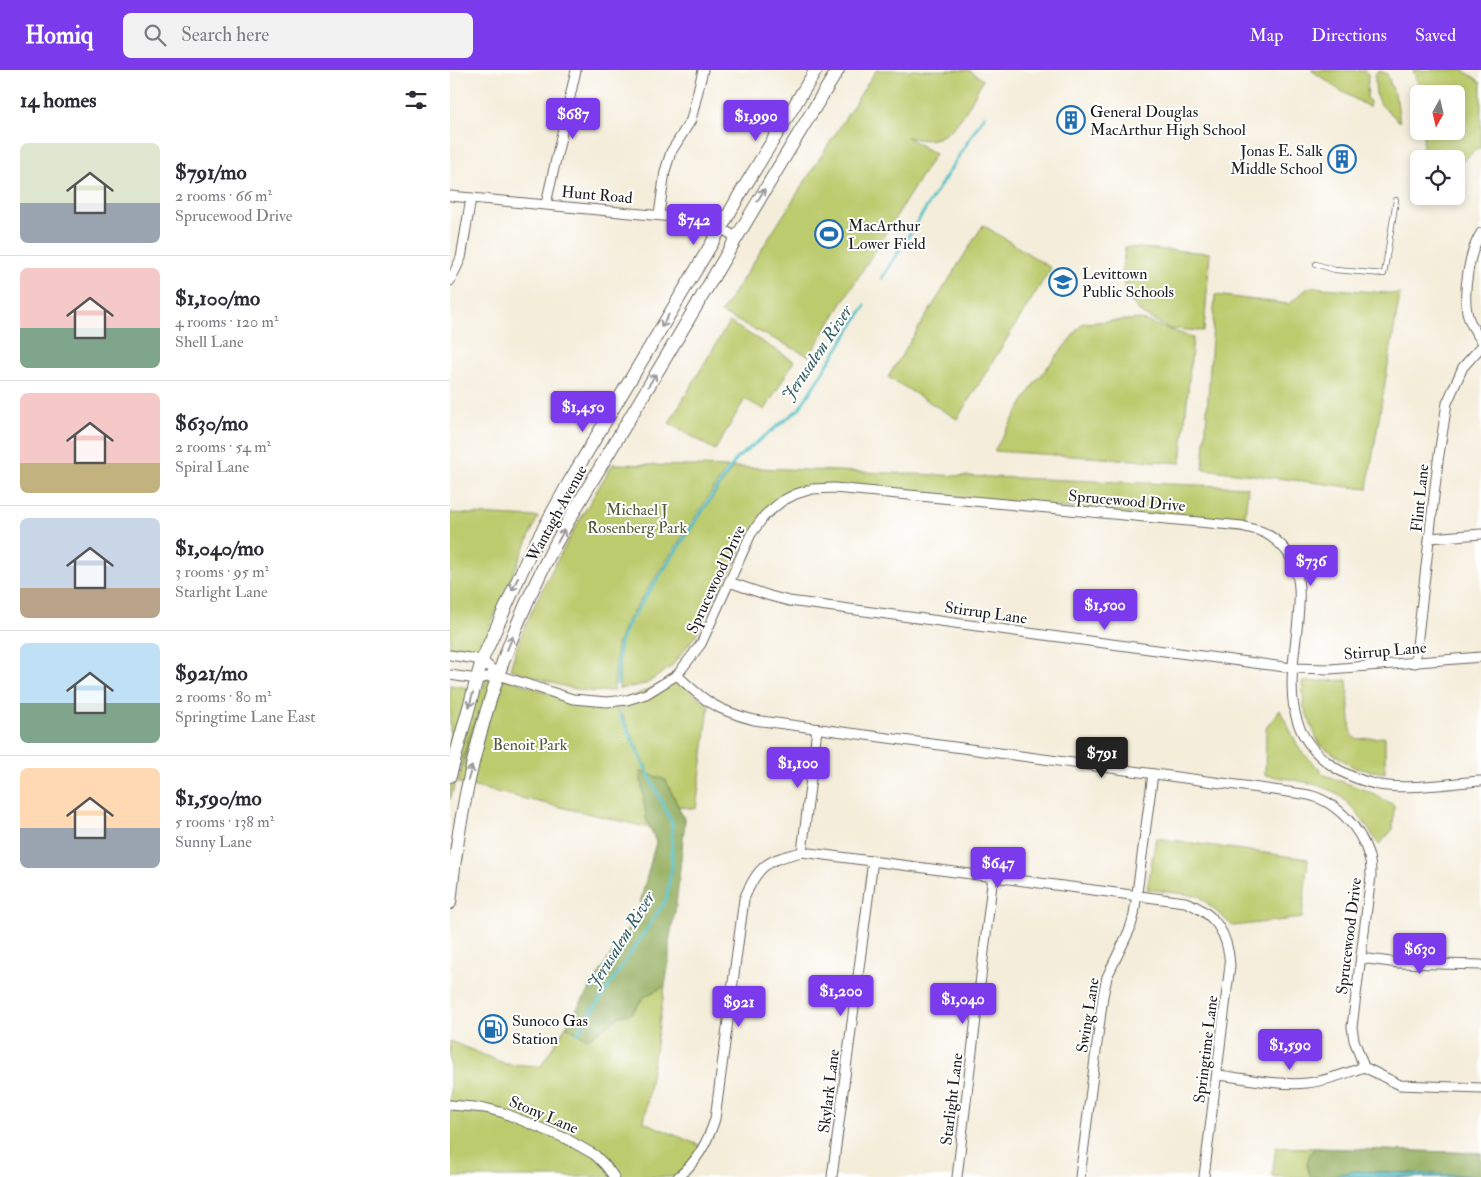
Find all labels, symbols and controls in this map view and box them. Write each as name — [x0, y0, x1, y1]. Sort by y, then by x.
search box — [123, 13, 473, 58]
text: Homiq — [25, 20, 93, 51]
icon: search — [141, 21, 169, 49]
text: Search here — [181, 23, 269, 47]
text: Map — [1250, 24, 1283, 47]
text: Directions — [1311, 24, 1387, 47]
text: Saved — [1415, 24, 1456, 47]
north arrow — [1410, 85, 1465, 140]
map controls — [1410, 85, 1465, 205]
icon: filters — [402, 86, 430, 114]
text: 14 homes — [20, 87, 97, 114]
pin: $687 — [543, 98, 603, 140]
pin: $1,990 — [715, 100, 797, 142]
place label: General Douglas MacArthur High School — [1090, 102, 1246, 140]
text: $687 — [557, 104, 589, 124]
building icon: General Douglas MacArthur High School — [1056, 105, 1086, 135]
text: $1,990 — [734, 106, 778, 126]
place label: Jonas E. Salk Middle School — [1230, 141, 1323, 179]
building icon: Jonas E. Salk Middle School — [1327, 144, 1357, 174]
button: locate — [1410, 150, 1465, 205]
text: $791/mo — [175, 159, 247, 186]
icon: home — [60, 163, 120, 223]
street label: Hunt Road — [560, 182, 633, 208]
text: 2 rooms · 66 m² — [175, 186, 272, 206]
one-way arrow — [757, 189, 767, 203]
pin: $742 — [664, 204, 724, 246]
text: Sprucewood Drive — [175, 206, 292, 226]
text: $742 — [678, 210, 710, 230]
place label: MacArthur Lower Field — [848, 216, 926, 254]
sports icon: MacArthur Lower Field — [814, 219, 844, 249]
place label: Levittown Public Schools — [1082, 264, 1174, 302]
school or university icon: Levittown Public Schools — [1048, 267, 1078, 297]
text: $1,100/mo — [175, 285, 260, 312]
icon: home — [60, 288, 120, 348]
water label: Jerusalem River — [777, 300, 859, 406]
text: 4 rooms · 120 m² — [175, 312, 278, 332]
one-way arrow — [660, 313, 670, 328]
text: Shell Lane — [175, 332, 244, 352]
one-way arrow — [647, 374, 657, 388]
pin: $1,450 — [542, 390, 624, 433]
text: $1,450 — [562, 397, 604, 417]
text: $630/mo — [175, 410, 248, 437]
icon: home — [60, 413, 120, 473]
text: 2 rooms · 54 m² — [175, 437, 271, 457]
text: Spiral Lane — [175, 457, 249, 477]
street label: Wantagh Avenue — [522, 461, 592, 566]
street label: Flint Lane — [1406, 463, 1434, 533]
street label: Sprucewood Drive — [1067, 486, 1187, 517]
park label: Michael J Rosenberg Park — [587, 500, 687, 538]
street label: Sprucewood Drive — [682, 522, 751, 637]
one-way arrow — [556, 528, 566, 543]
text: $1,040/mo — [175, 535, 264, 562]
icon: home — [60, 538, 120, 598]
pin: $736 — [1281, 544, 1341, 587]
text: $736 — [1296, 551, 1326, 571]
text: 3 rooms · 95 m² — [175, 562, 269, 582]
one-way arrow — [510, 576, 520, 591]
text: Starlight Lane — [175, 582, 268, 602]
pin: $1,500 — [1064, 588, 1146, 631]
text: $1,500 — [1084, 595, 1126, 615]
street label: Stirrup Lane — [943, 597, 1029, 630]
one-way arrow — [507, 635, 516, 650]
street label: Stirrup Lane — [1343, 637, 1428, 666]
text: $921/mo — [175, 660, 248, 687]
icon: home — [60, 663, 120, 723]
text: 2 rooms · 80 m² — [175, 687, 272, 707]
one-way arrow — [466, 692, 475, 708]
text: Springtime Lane East — [175, 707, 315, 727]
park label: Benoit Park — [493, 735, 568, 755]
pin: $791 — [1072, 736, 1132, 779]
text: $791 — [1087, 743, 1117, 763]
pin: $1,100 — [757, 746, 839, 789]
text: $1,100 — [778, 753, 818, 773]
one-way arrow — [466, 765, 476, 781]
text: $1,590/mo — [175, 785, 262, 812]
icon: home — [60, 788, 120, 848]
text: 5 rooms · 138 m² — [175, 812, 274, 832]
text: Sunny Lane — [175, 832, 252, 852]
pin: $647 — [968, 846, 1028, 889]
text: $647 — [982, 853, 1014, 873]
street label: Sprucewood Drive — [1332, 876, 1367, 996]
water label: Jerusalem River — [582, 886, 661, 993]
pin: $630 — [1390, 932, 1450, 975]
text: $630 — [1404, 939, 1436, 959]
pin: $1,200 — [800, 974, 882, 1017]
street label: Swing Lane — [1072, 976, 1104, 1054]
text: $1,200 — [819, 981, 863, 1001]
pin: $1,040 — [922, 982, 1004, 1025]
pin: $921 — [709, 986, 769, 1028]
text: $1,040 — [941, 989, 985, 1009]
text: $921 — [723, 992, 755, 1012]
street label: Springtime Lane — [1189, 994, 1224, 1104]
place label: Sunoco Gas Station — [512, 1011, 588, 1049]
fuel station icon: Sunoco Gas Station — [478, 1014, 508, 1044]
pin: $1,590 — [1249, 1028, 1331, 1071]
text: $1,590 — [1269, 1035, 1311, 1055]
street label: Skylark Lane — [814, 1048, 844, 1134]
street label: Starlight Lane — [936, 1052, 968, 1146]
street label: Stony Lane — [506, 1091, 582, 1139]

